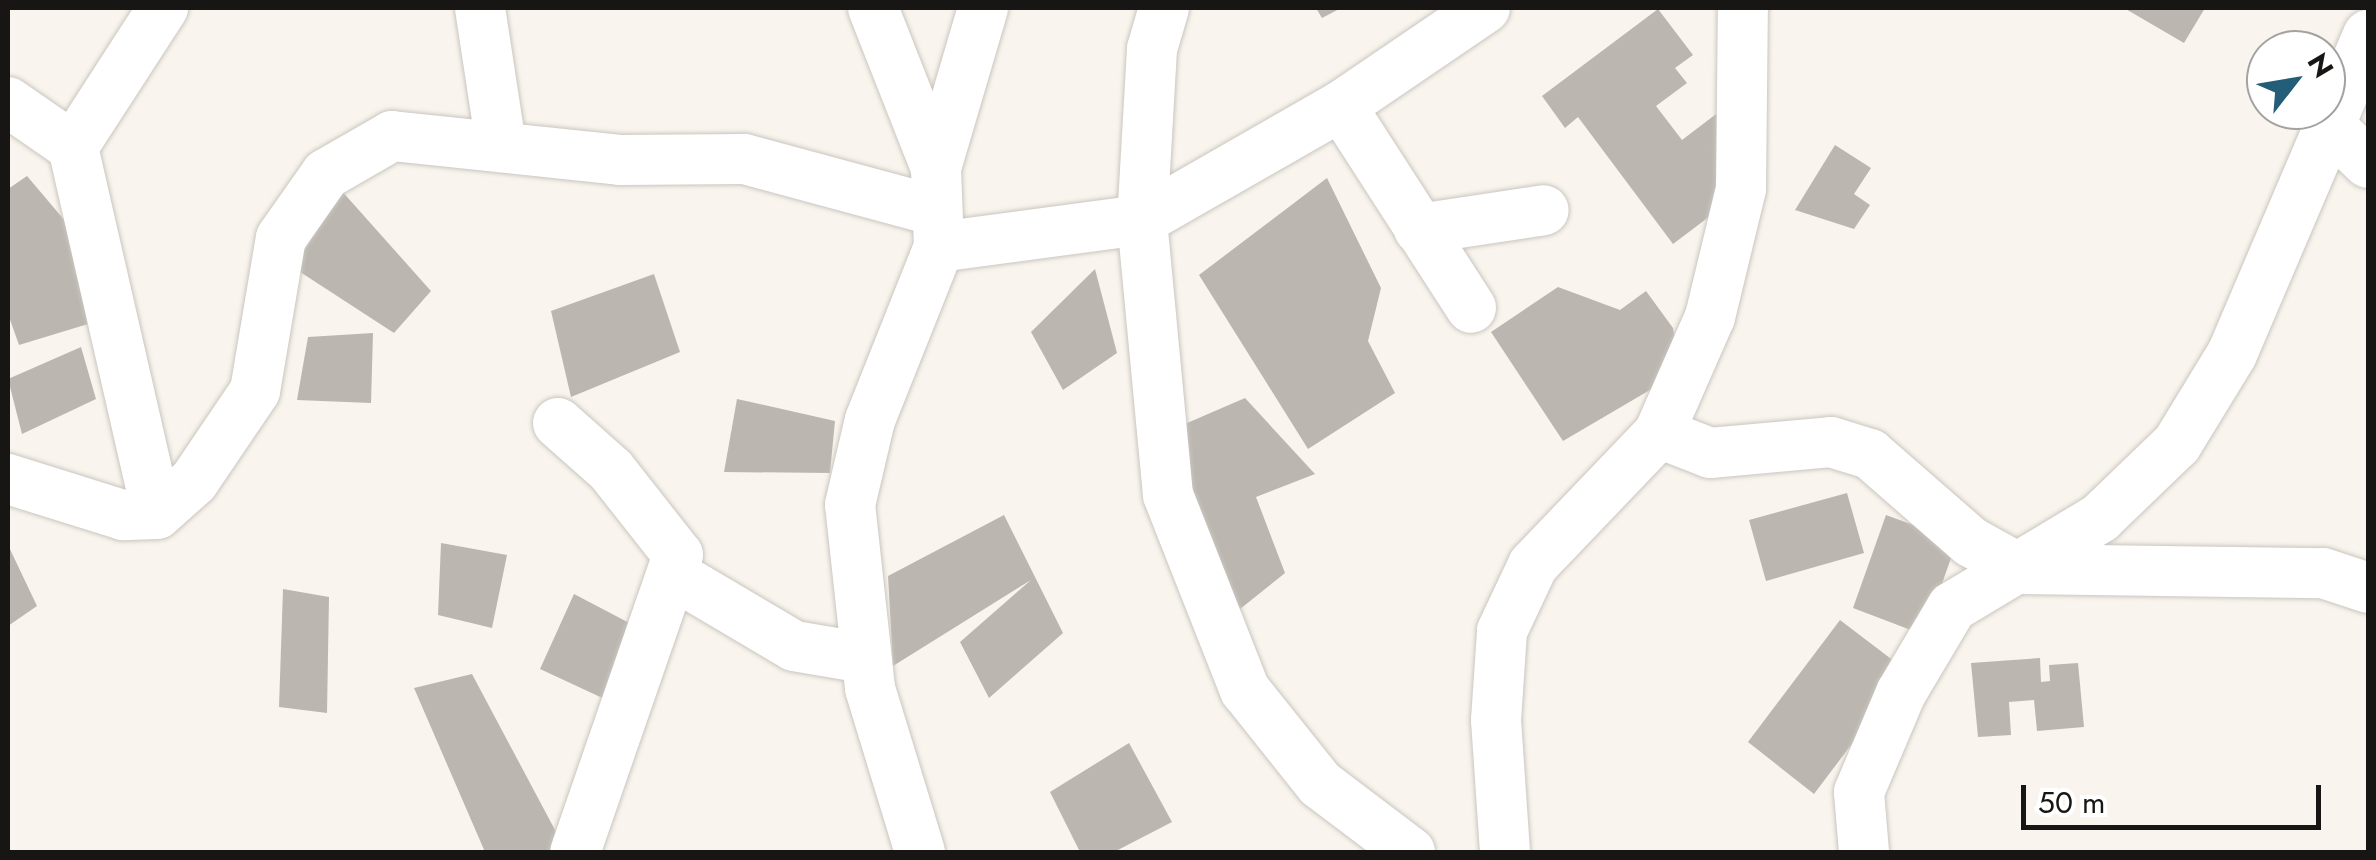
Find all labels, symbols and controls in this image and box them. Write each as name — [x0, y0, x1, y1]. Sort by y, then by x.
north arrow — [2246, 30, 2346, 130]
text: N — [2297, 45, 2344, 85]
scale bar — [2026, 765, 2326, 827]
text: 50 m — [2038, 781, 2105, 824]

